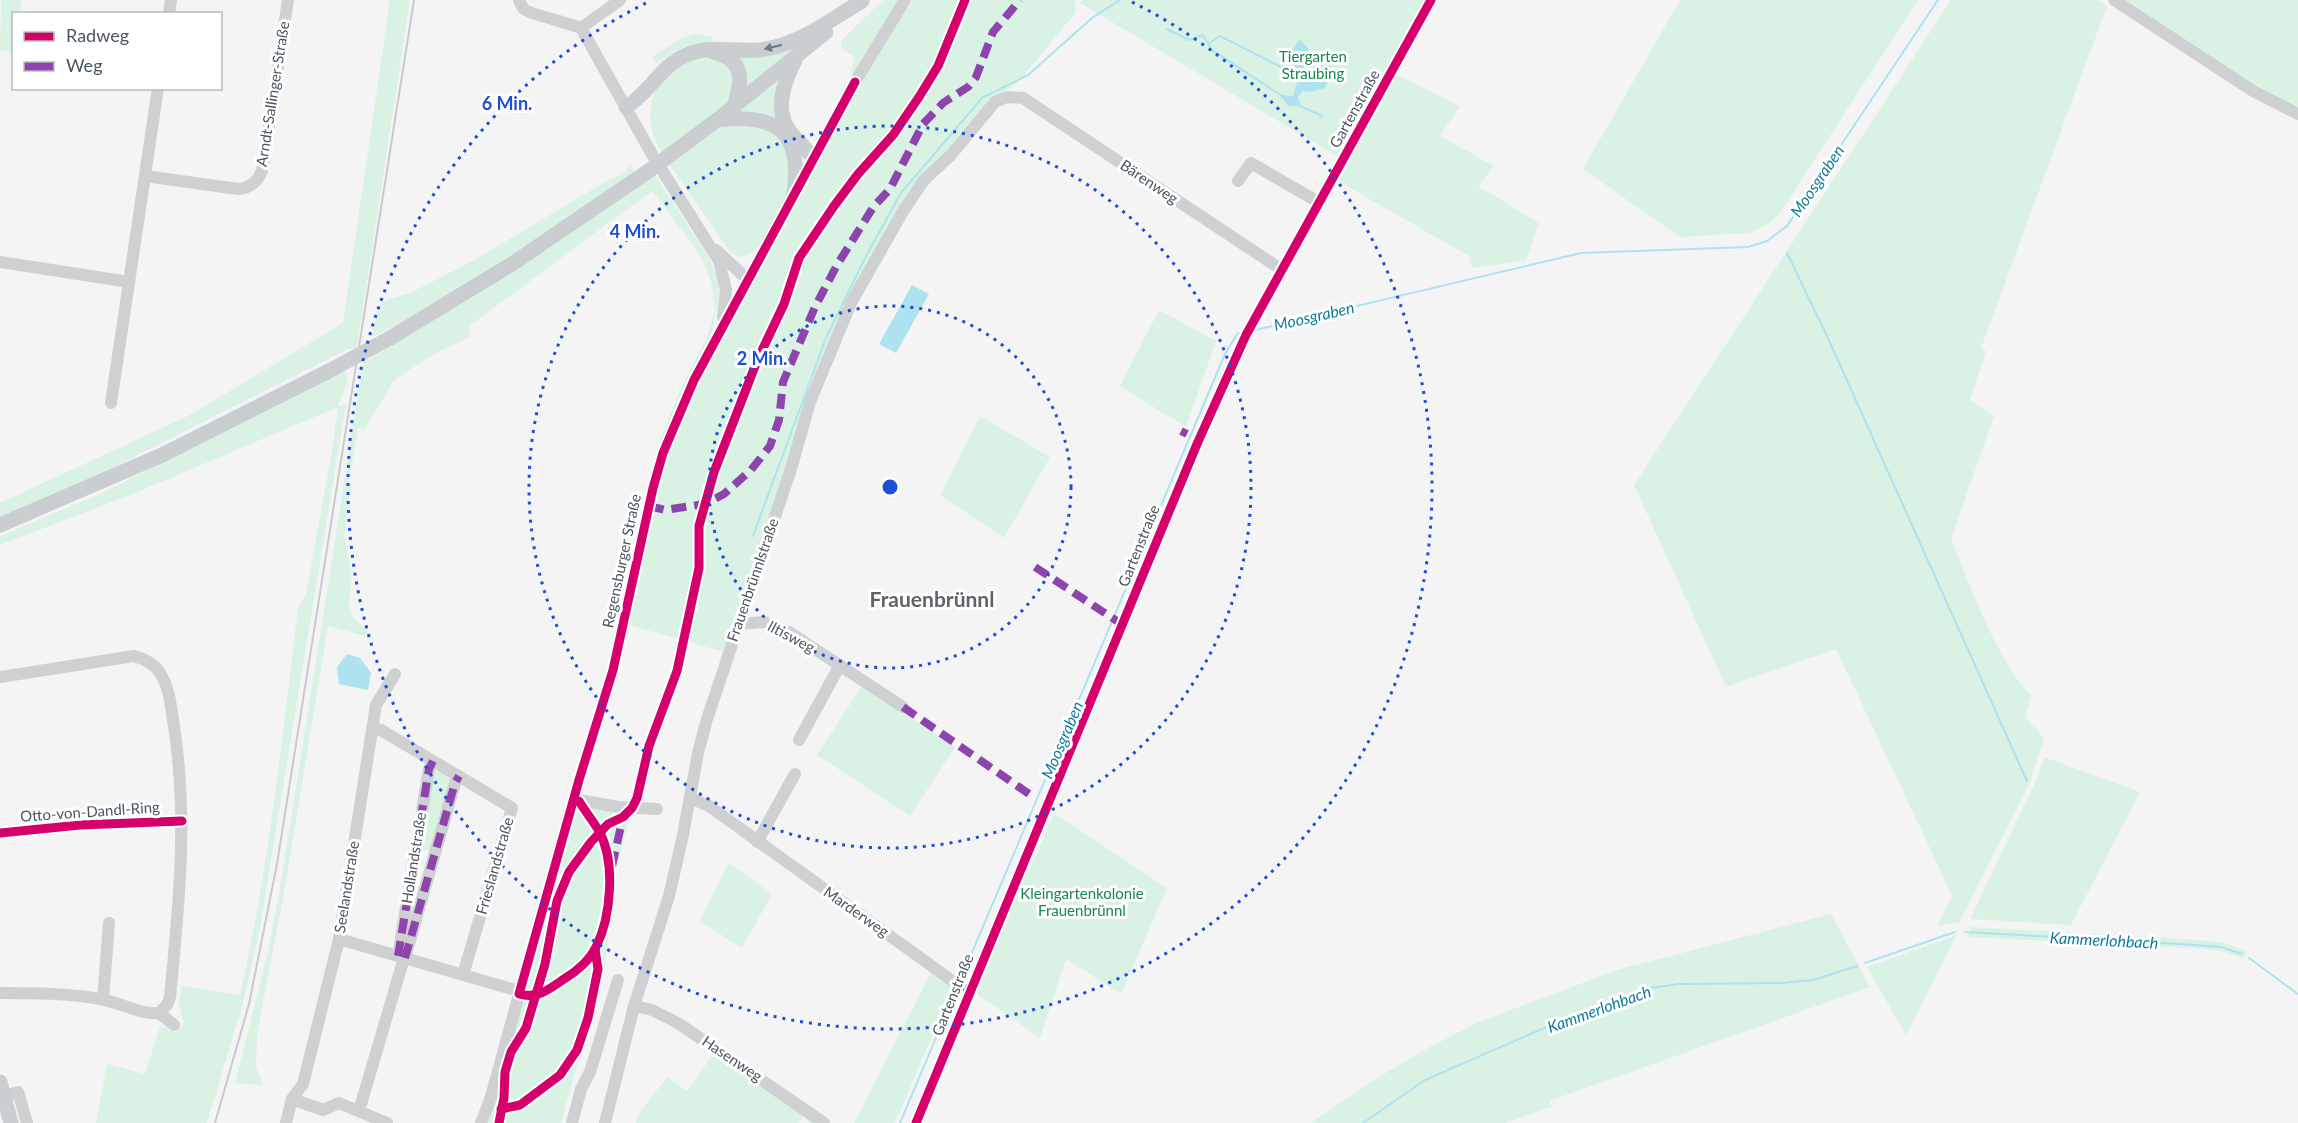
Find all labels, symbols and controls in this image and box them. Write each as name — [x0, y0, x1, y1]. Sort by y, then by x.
legend — [12, 12, 222, 90]
street label: Arndt-Sallinger-Straße — [252, 20, 292, 168]
text: Radweg — [66, 24, 129, 46]
one-way arrow — [764, 43, 782, 52]
park label: Tiergarten Straubing — [1279, 47, 1347, 82]
text: Weg — [66, 54, 103, 76]
street label: Gartenstraße — [1325, 66, 1383, 151]
text: 6 Min. — [482, 92, 532, 114]
water label: Moosgraben — [1786, 141, 1847, 220]
street label: Bärenweg — [1117, 155, 1182, 207]
text: 4 Min. — [610, 220, 660, 242]
water label: Moosgraben — [1272, 297, 1356, 334]
text: 2 Min. — [737, 347, 787, 369]
centre of rings — [880, 477, 900, 497]
street label: Regensburger Straße — [598, 492, 644, 629]
street label: Gartenstraße — [1113, 502, 1163, 589]
street label: Frauenbrünnlstraße — [723, 516, 782, 644]
district label: Frauenbrünnl — [870, 586, 994, 611]
street label: Iltisweg — [765, 616, 818, 656]
water label: Moosgraben — [1037, 698, 1086, 781]
street label: Otto-von-Dandl-Ring — [20, 797, 161, 825]
street label: Hollandstraße — [397, 811, 429, 905]
street label: Frieslandstraße — [472, 815, 517, 916]
street label: Seelandstraße — [330, 839, 362, 934]
street label: Marderweg — [820, 882, 893, 940]
park label: Kleingartenkolonie Frauenbrünnl — [1020, 884, 1144, 919]
water label: Kammerlohbach — [2049, 927, 2159, 952]
street label: Gartenstraße — [927, 951, 977, 1038]
water label: Kammerlohbach — [1544, 981, 1653, 1036]
street label: Hasenweg — [699, 1031, 766, 1085]

